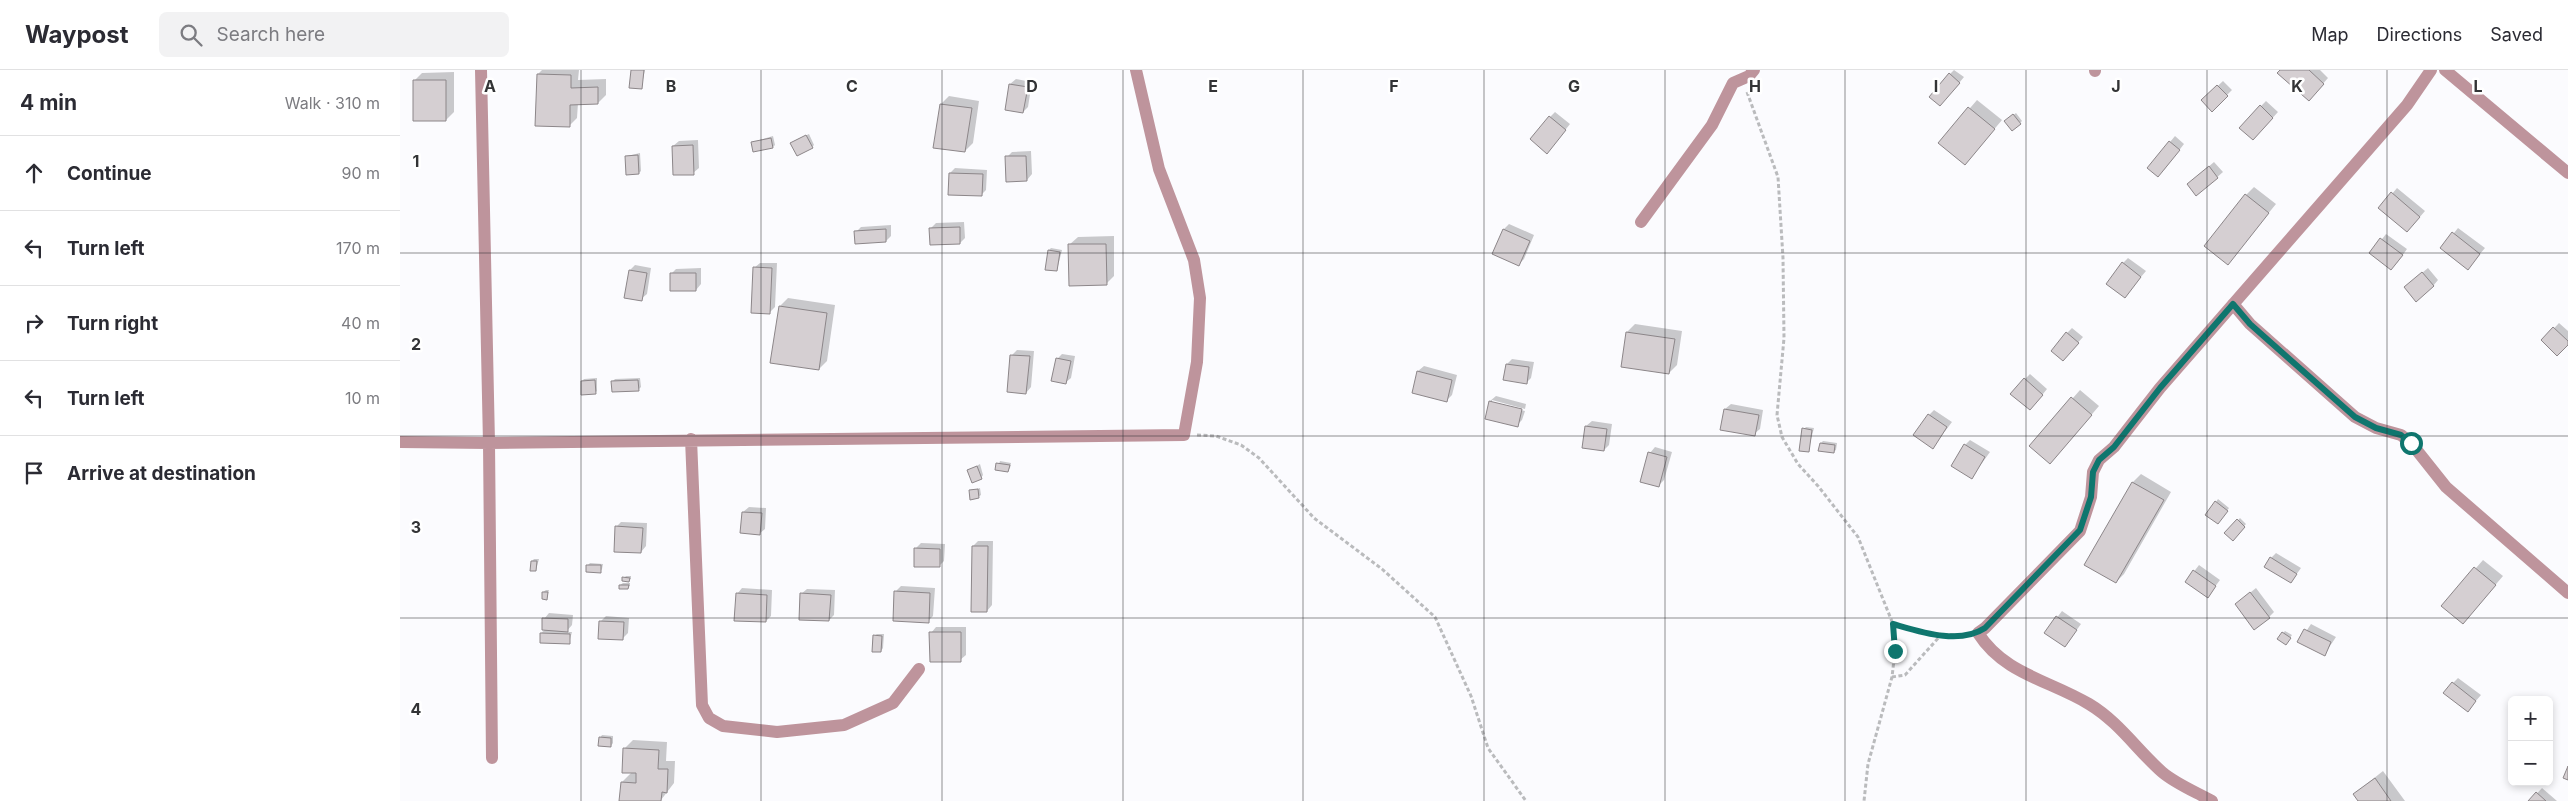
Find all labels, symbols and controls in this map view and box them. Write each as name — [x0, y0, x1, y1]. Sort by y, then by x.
search box — [159, 12, 509, 57]
text: Waypost — [25, 20, 129, 49]
icon: search — [177, 21, 205, 49]
text: Search here — [217, 23, 325, 46]
text: Map — [2311, 24, 2349, 45]
text: Directions — [2377, 24, 2462, 45]
text: Saved — [2490, 24, 2543, 45]
text: A — [484, 76, 496, 96]
text: B — [666, 76, 676, 96]
text: C — [846, 76, 858, 96]
text: D — [1026, 76, 1038, 96]
text: E — [1208, 76, 1218, 96]
text: F — [1389, 76, 1399, 96]
text: G — [1568, 76, 1580, 96]
text: H — [1749, 76, 1761, 96]
text: I — [1934, 76, 1938, 96]
text: J — [2111, 76, 2121, 96]
text: K — [2291, 76, 2303, 96]
text: L — [2473, 76, 2483, 96]
text: 4 min — [20, 90, 77, 115]
text: Walk · 310 m — [285, 93, 380, 113]
text: 1 — [413, 151, 419, 171]
icon: ahead — [20, 159, 48, 187]
text: Continue — [67, 162, 152, 185]
text: 90 m — [341, 163, 380, 183]
icon: left — [20, 234, 48, 262]
text: Turn left — [67, 237, 145, 260]
text: 170 m — [336, 238, 380, 258]
icon: right — [20, 309, 48, 337]
text: Turn right — [67, 312, 158, 335]
text: 40 m — [341, 313, 380, 333]
text: 2 — [411, 334, 421, 354]
icon: left — [20, 384, 48, 412]
text: Turn left — [67, 387, 145, 410]
text: 10 m — [345, 388, 380, 408]
route start — [2400, 432, 2423, 455]
icon: arrive — [20, 459, 48, 487]
text: Arrive at destination — [67, 462, 256, 485]
text: 3 — [411, 517, 421, 537]
route end — [1884, 640, 1907, 663]
map controls — [2508, 696, 2553, 786]
button: + — [2508, 696, 2553, 741]
text: 4 — [411, 699, 422, 719]
button: − — [2508, 741, 2553, 786]

